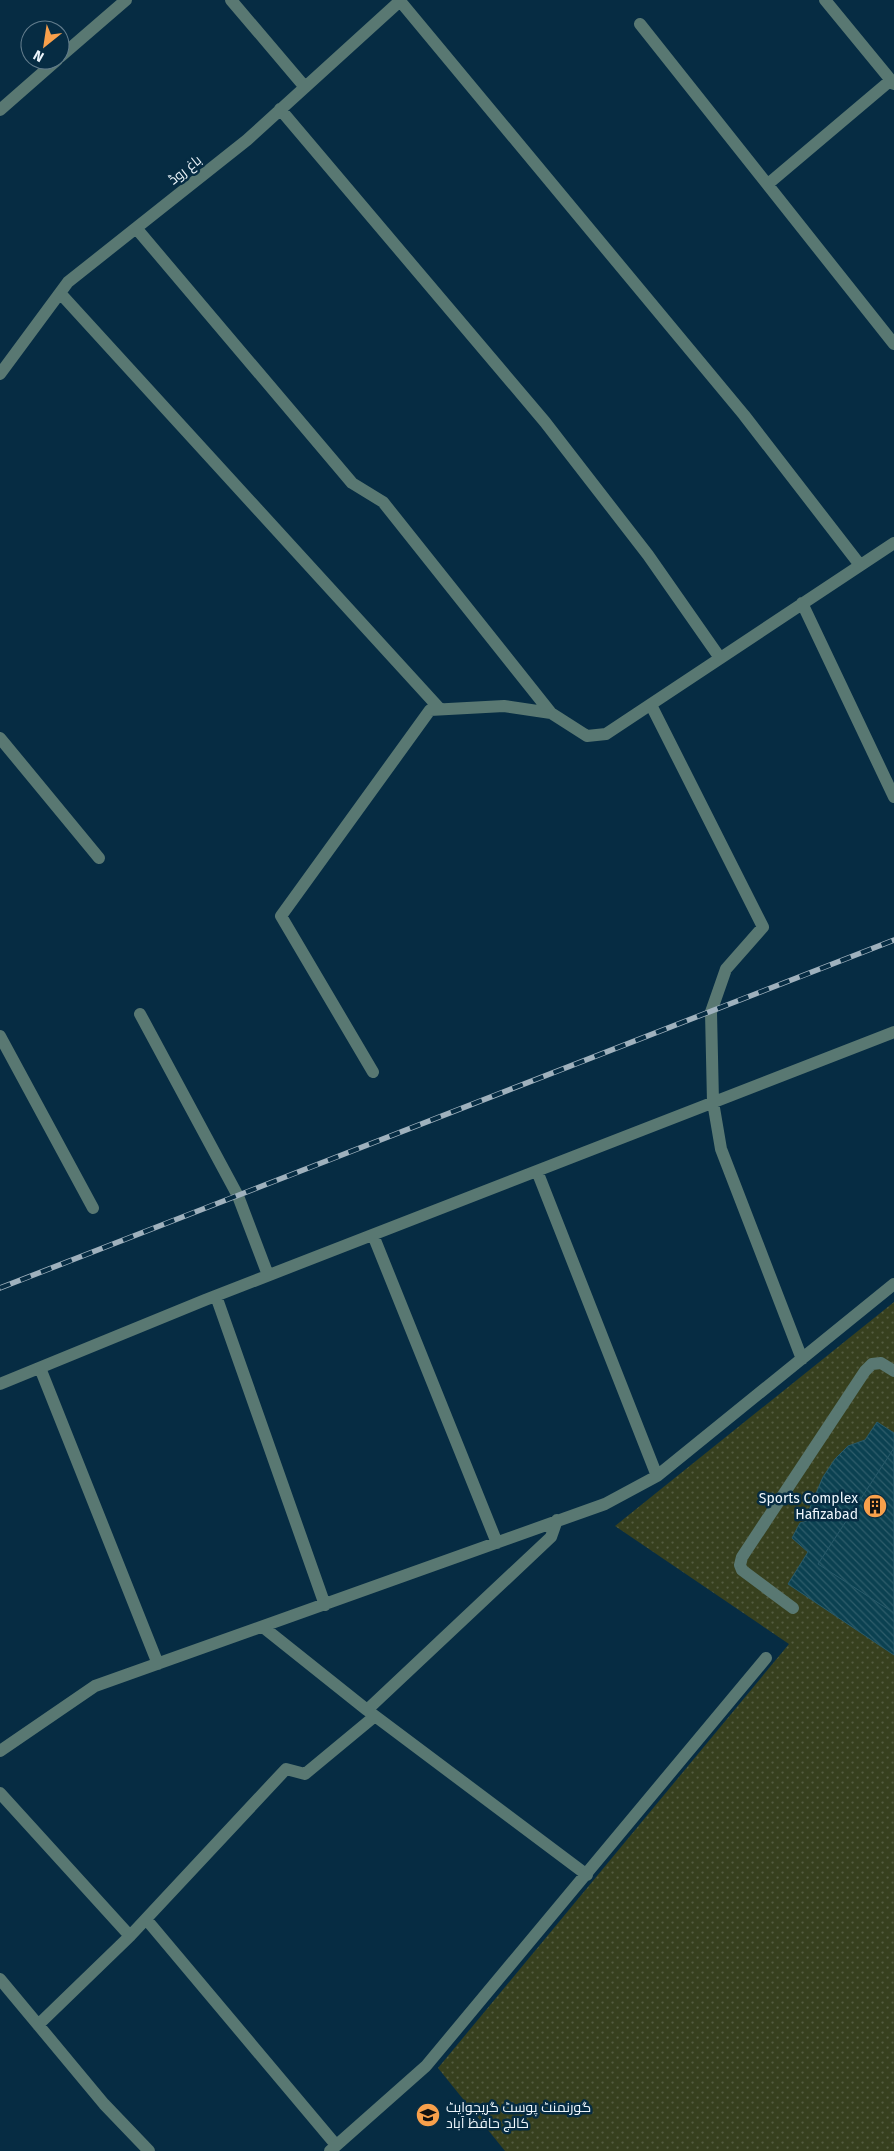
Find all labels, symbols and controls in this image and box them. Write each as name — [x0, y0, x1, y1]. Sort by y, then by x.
north arrow — [20, 20, 70, 70]
text: N — [30, 46, 47, 66]
street label: باغ روڈ — [165, 152, 205, 188]
place label: Sports Complex Hafizabad — [759, 1490, 858, 1523]
building icon: Sports Complex Hafizabad — [862, 1493, 888, 1519]
place label: گورنمنٹ پوسٹ گریجوایٹ کالج حافظ آباد — [446, 2099, 591, 2132]
school or university icon: گورنمنٹ پوسٹ گریجوایٹ کالج حافظ آباد — [415, 2102, 441, 2128]

